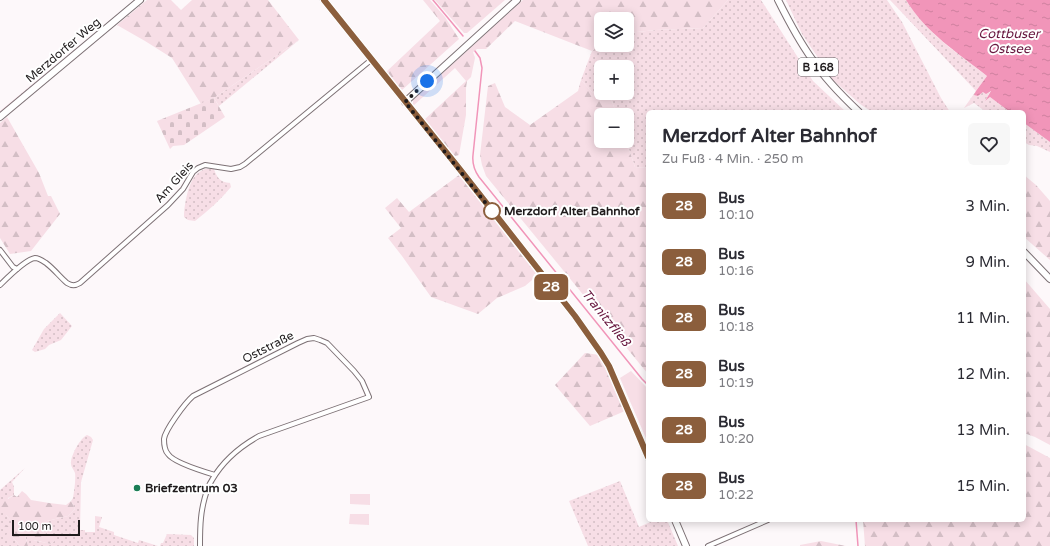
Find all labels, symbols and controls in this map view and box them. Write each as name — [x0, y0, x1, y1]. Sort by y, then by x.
map controls — [594, 12, 634, 148]
button: layers — [594, 12, 634, 52]
street label: Merzdorfer Weg — [23, 15, 103, 85]
water label: Cottbuser Ostsee — [978, 26, 1042, 57]
road number: B 168 — [798, 58, 838, 76]
button: + — [594, 60, 634, 100]
your location — [417, 71, 437, 91]
button: − — [594, 108, 634, 148]
button: heart — [968, 123, 1010, 165]
text: Merzdorf Alter Bahnhof — [662, 125, 877, 147]
text: Zu Fuß · 4 Min. · 250 m — [662, 151, 803, 167]
street label: Am Gleis — [152, 158, 196, 206]
text: Bus — [718, 189, 745, 207]
text: 28 — [675, 197, 693, 214]
text: 3 Min. — [966, 197, 1010, 215]
marker: Merzdorf Alter Bahnhof — [483, 202, 501, 220]
place label: Merzdorf Alter Bahnhof — [504, 204, 640, 218]
text: 10:10 — [718, 207, 754, 223]
text: Bus — [718, 245, 745, 263]
text: 28 — [675, 253, 693, 270]
text: 9 Min. — [966, 253, 1010, 271]
text: 10:16 — [718, 263, 754, 279]
line badge: 28 — [533, 274, 569, 300]
text: 28 — [542, 278, 560, 295]
water label: Tranitzfließ — [578, 286, 635, 351]
text: Bus — [718, 301, 745, 319]
text: 28 — [675, 309, 693, 326]
text: 11 Min. — [956, 309, 1010, 327]
text: 10:18 — [718, 319, 754, 335]
street label: Oststraße — [240, 328, 296, 366]
text: Bus — [718, 357, 745, 375]
text: 28 — [675, 365, 693, 382]
text: 12 Min. — [956, 365, 1010, 383]
text: 10:19 — [718, 375, 754, 391]
text: Bus — [718, 413, 745, 431]
text: 28 — [675, 421, 693, 438]
text: 13 Min. — [956, 421, 1010, 439]
text: 10:20 — [718, 431, 754, 447]
text: Bus — [718, 469, 745, 487]
text: 28 — [675, 477, 693, 494]
text: 15 Min. — [956, 477, 1010, 495]
place label: Briefzentrum 03 — [145, 481, 238, 495]
marker: Briefzentrum 03 — [132, 483, 142, 493]
text: 10:22 — [718, 487, 754, 503]
scale bar — [12, 518, 80, 537]
text: 100 m — [18, 520, 52, 533]

